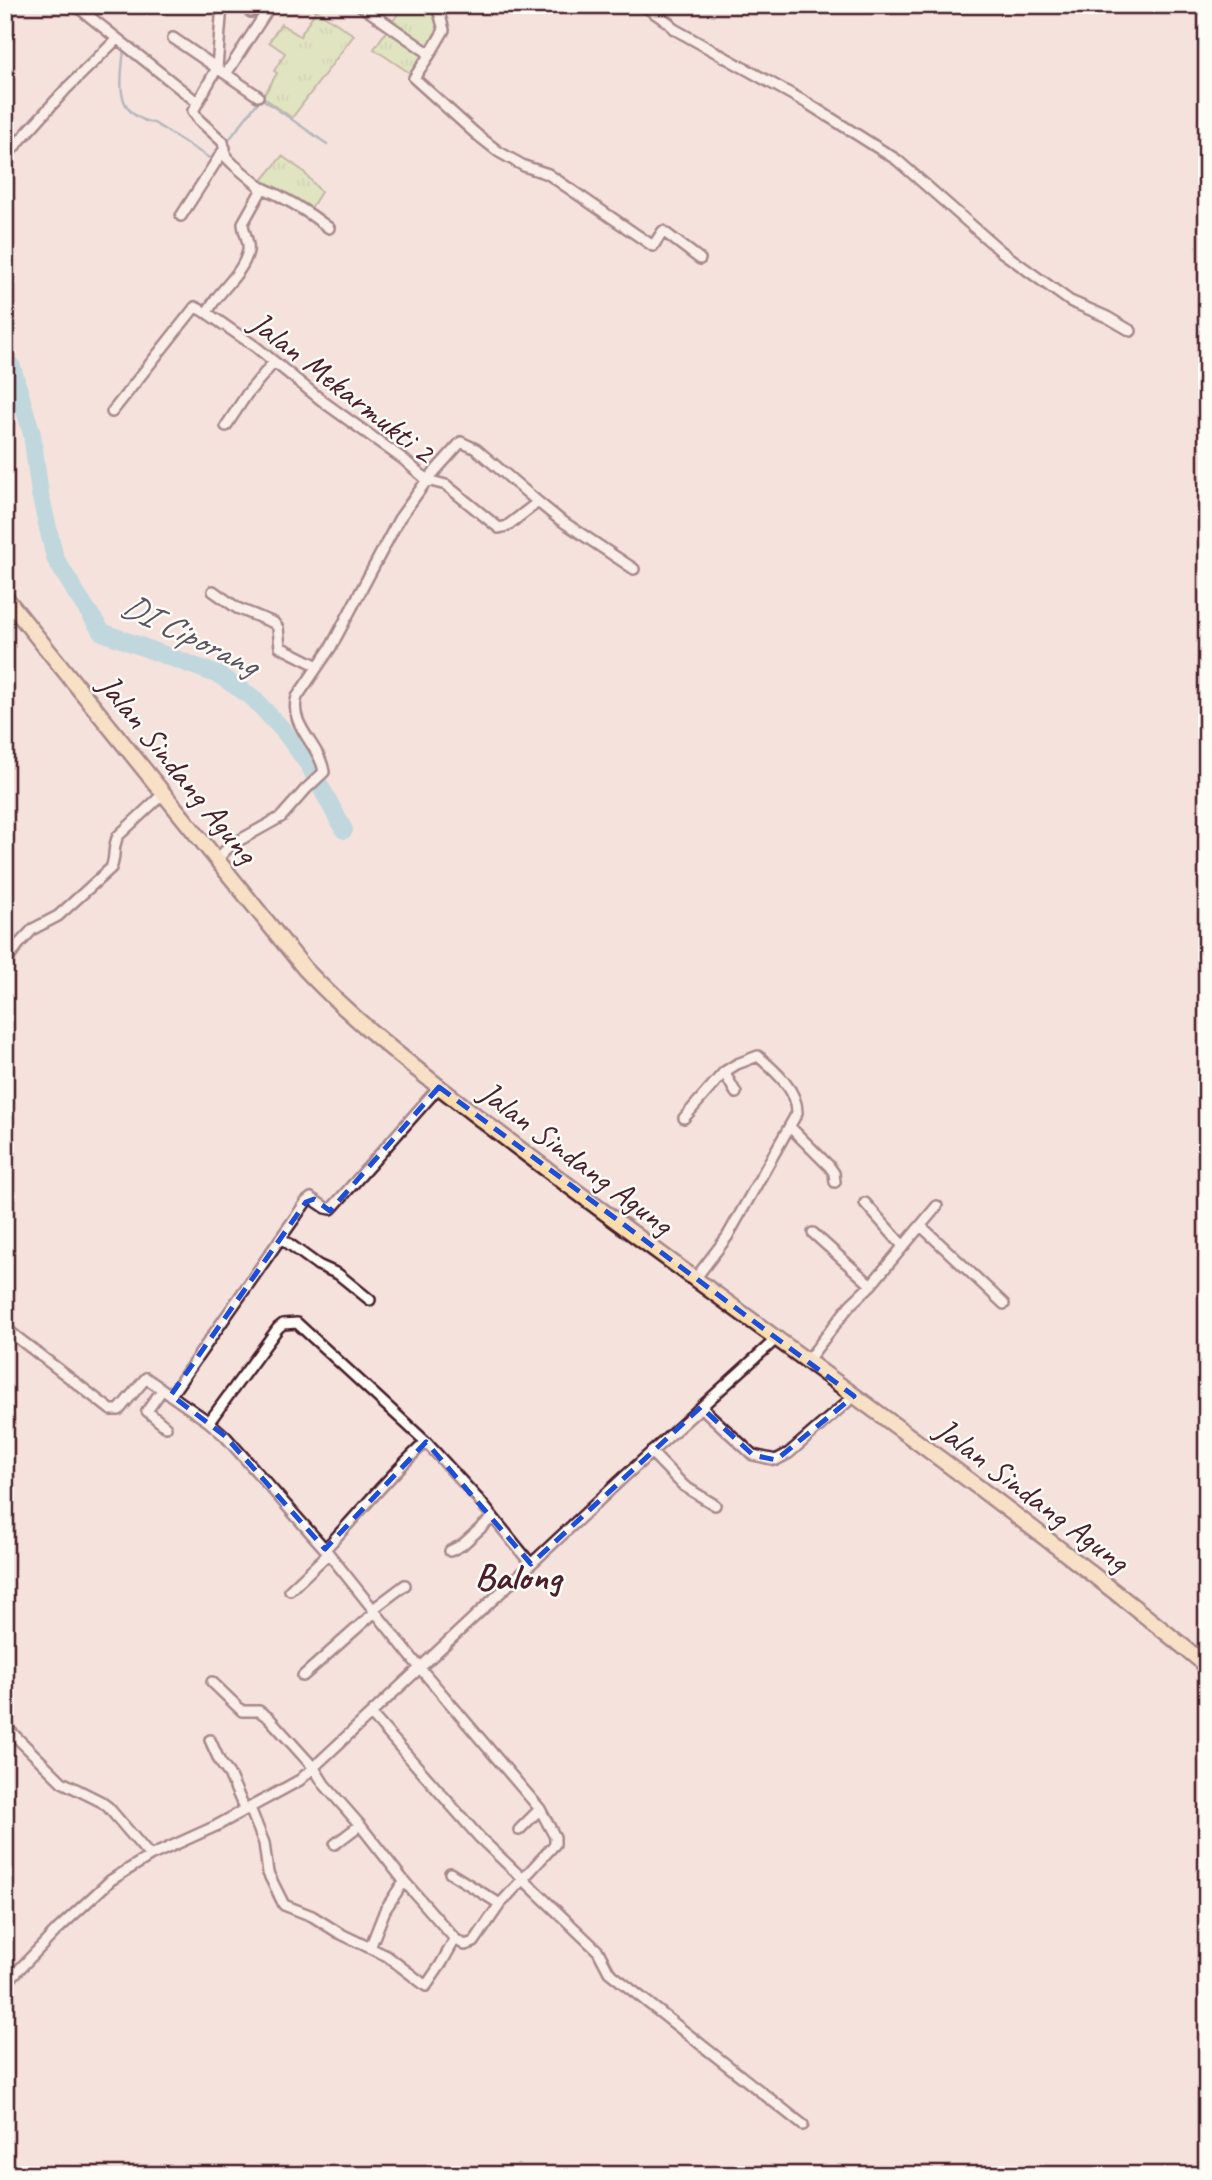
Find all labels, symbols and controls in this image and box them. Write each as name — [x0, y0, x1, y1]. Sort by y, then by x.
street label: Jalan Mekarmukti 2 — [240, 300, 446, 474]
water label: DI Ciporang — [114, 582, 270, 689]
street label: Jalan Sindang Agung — [88, 664, 269, 874]
street label: Jalan Sindang Agung — [470, 1070, 683, 1246]
street label: Jalan Sindang Agung — [926, 1407, 1139, 1583]
district label: Balong — [475, 1553, 564, 1600]

